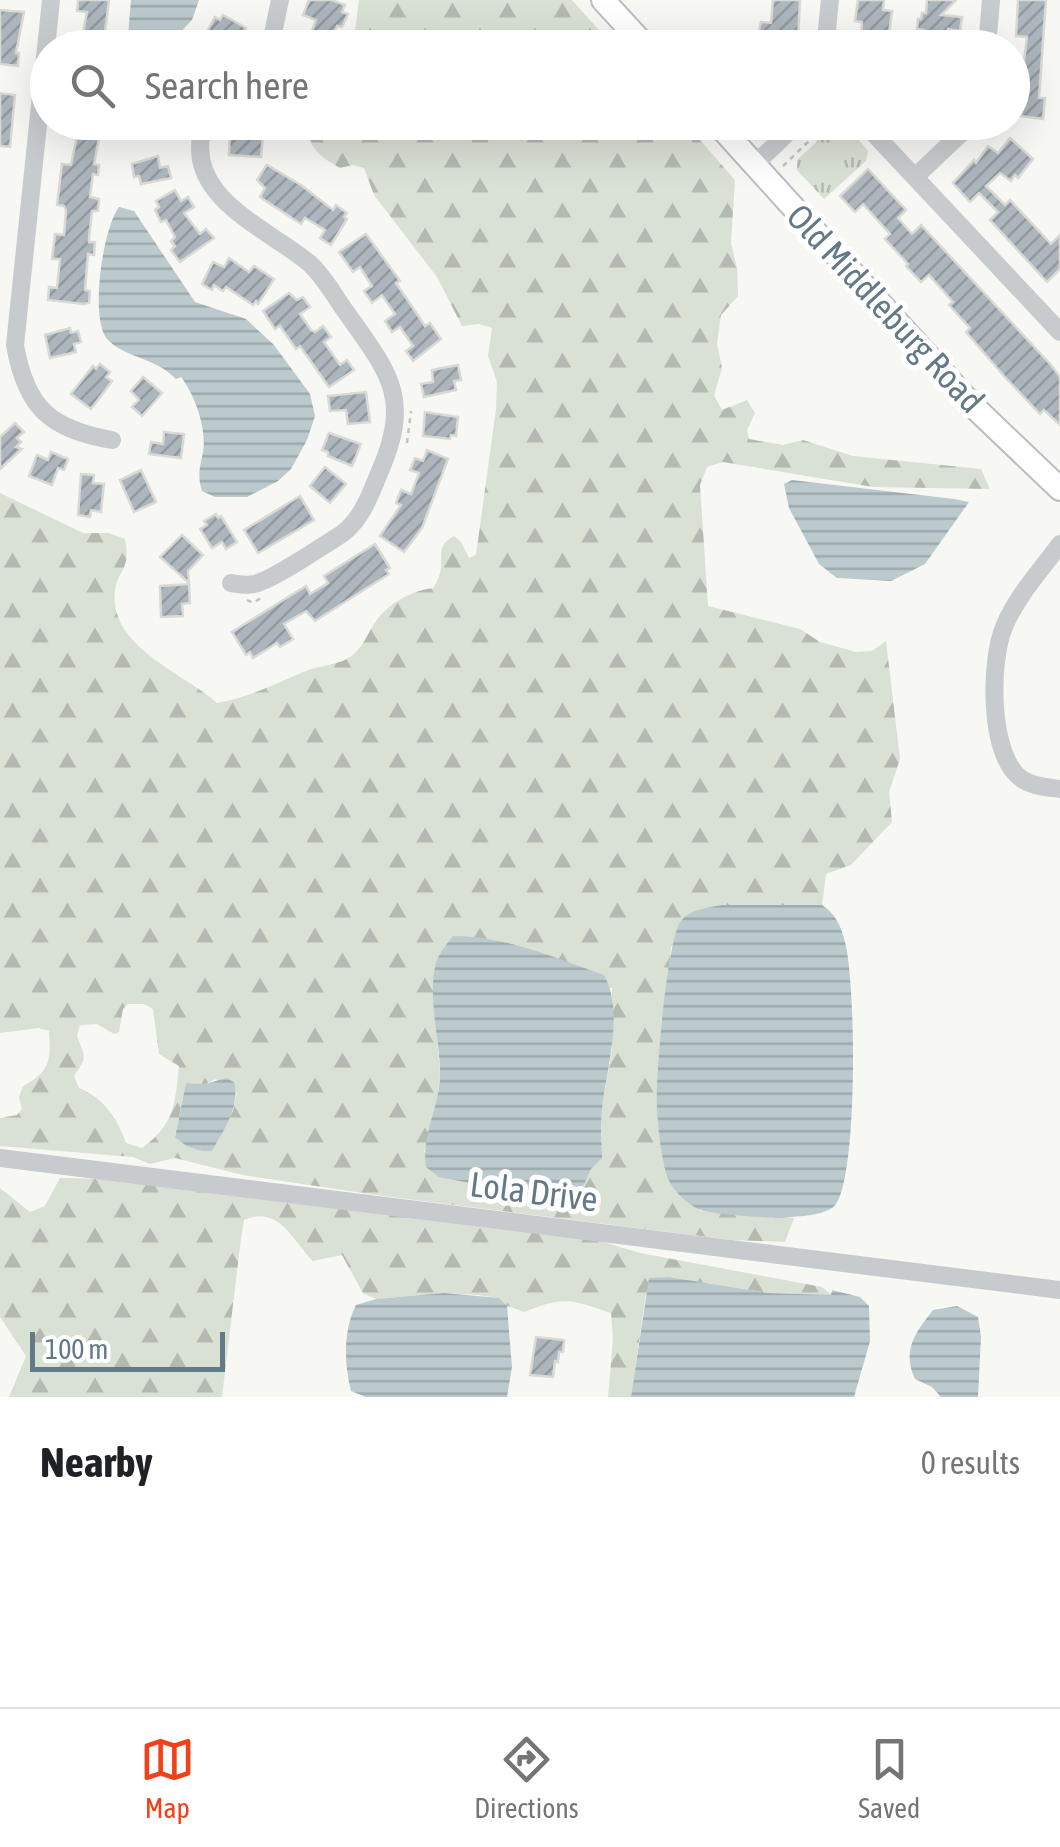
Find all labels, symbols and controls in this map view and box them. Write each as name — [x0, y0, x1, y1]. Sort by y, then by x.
search box — [30, 30, 1030, 140]
icon: search — [65, 58, 120, 113]
text: Search here — [145, 64, 309, 107]
street label: Old Middleburg Road — [779, 196, 993, 420]
street label: Lola Drive — [468, 1163, 600, 1219]
scale bar — [30, 1327, 225, 1372]
text: 100 m — [45, 1333, 108, 1365]
text: Nearby — [40, 1438, 153, 1486]
text: 0 results — [921, 1444, 1020, 1481]
tab: Map — [140, 1732, 195, 1824]
tab: Directions — [474, 1732, 579, 1824]
tab: Saved — [858, 1732, 920, 1824]

